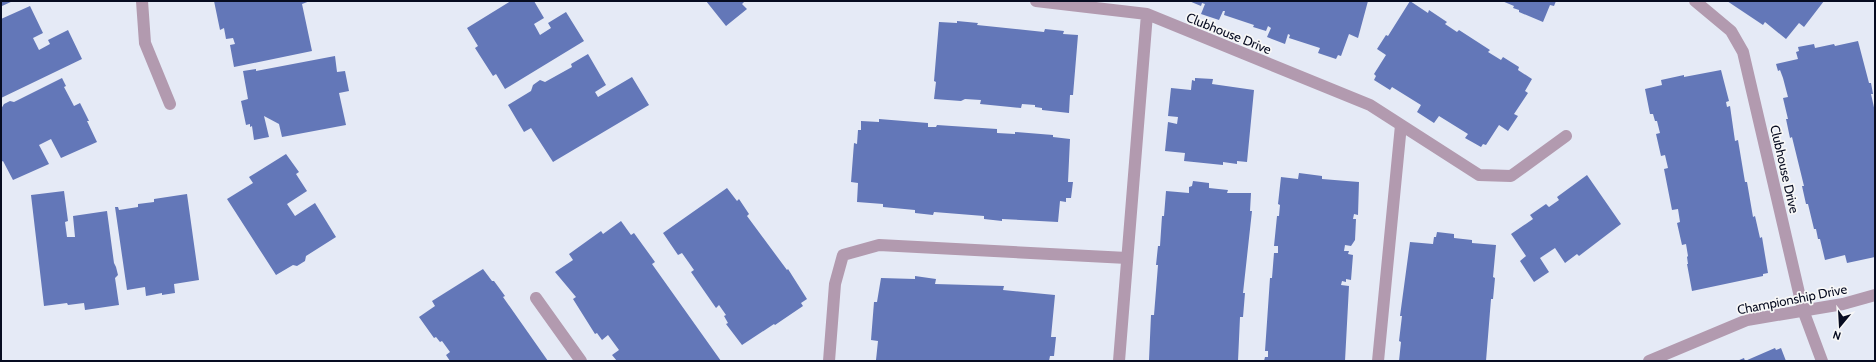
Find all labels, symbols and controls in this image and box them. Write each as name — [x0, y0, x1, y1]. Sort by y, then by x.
street label: Clubhouse Drive — [1184, 9, 1274, 57]
street label: Clubhouse Drive — [1767, 123, 1803, 215]
street label: Championship Drive — [1736, 280, 1849, 318]
north arrow — [1820, 306, 1860, 346]
text: N — [1831, 328, 1843, 343]

